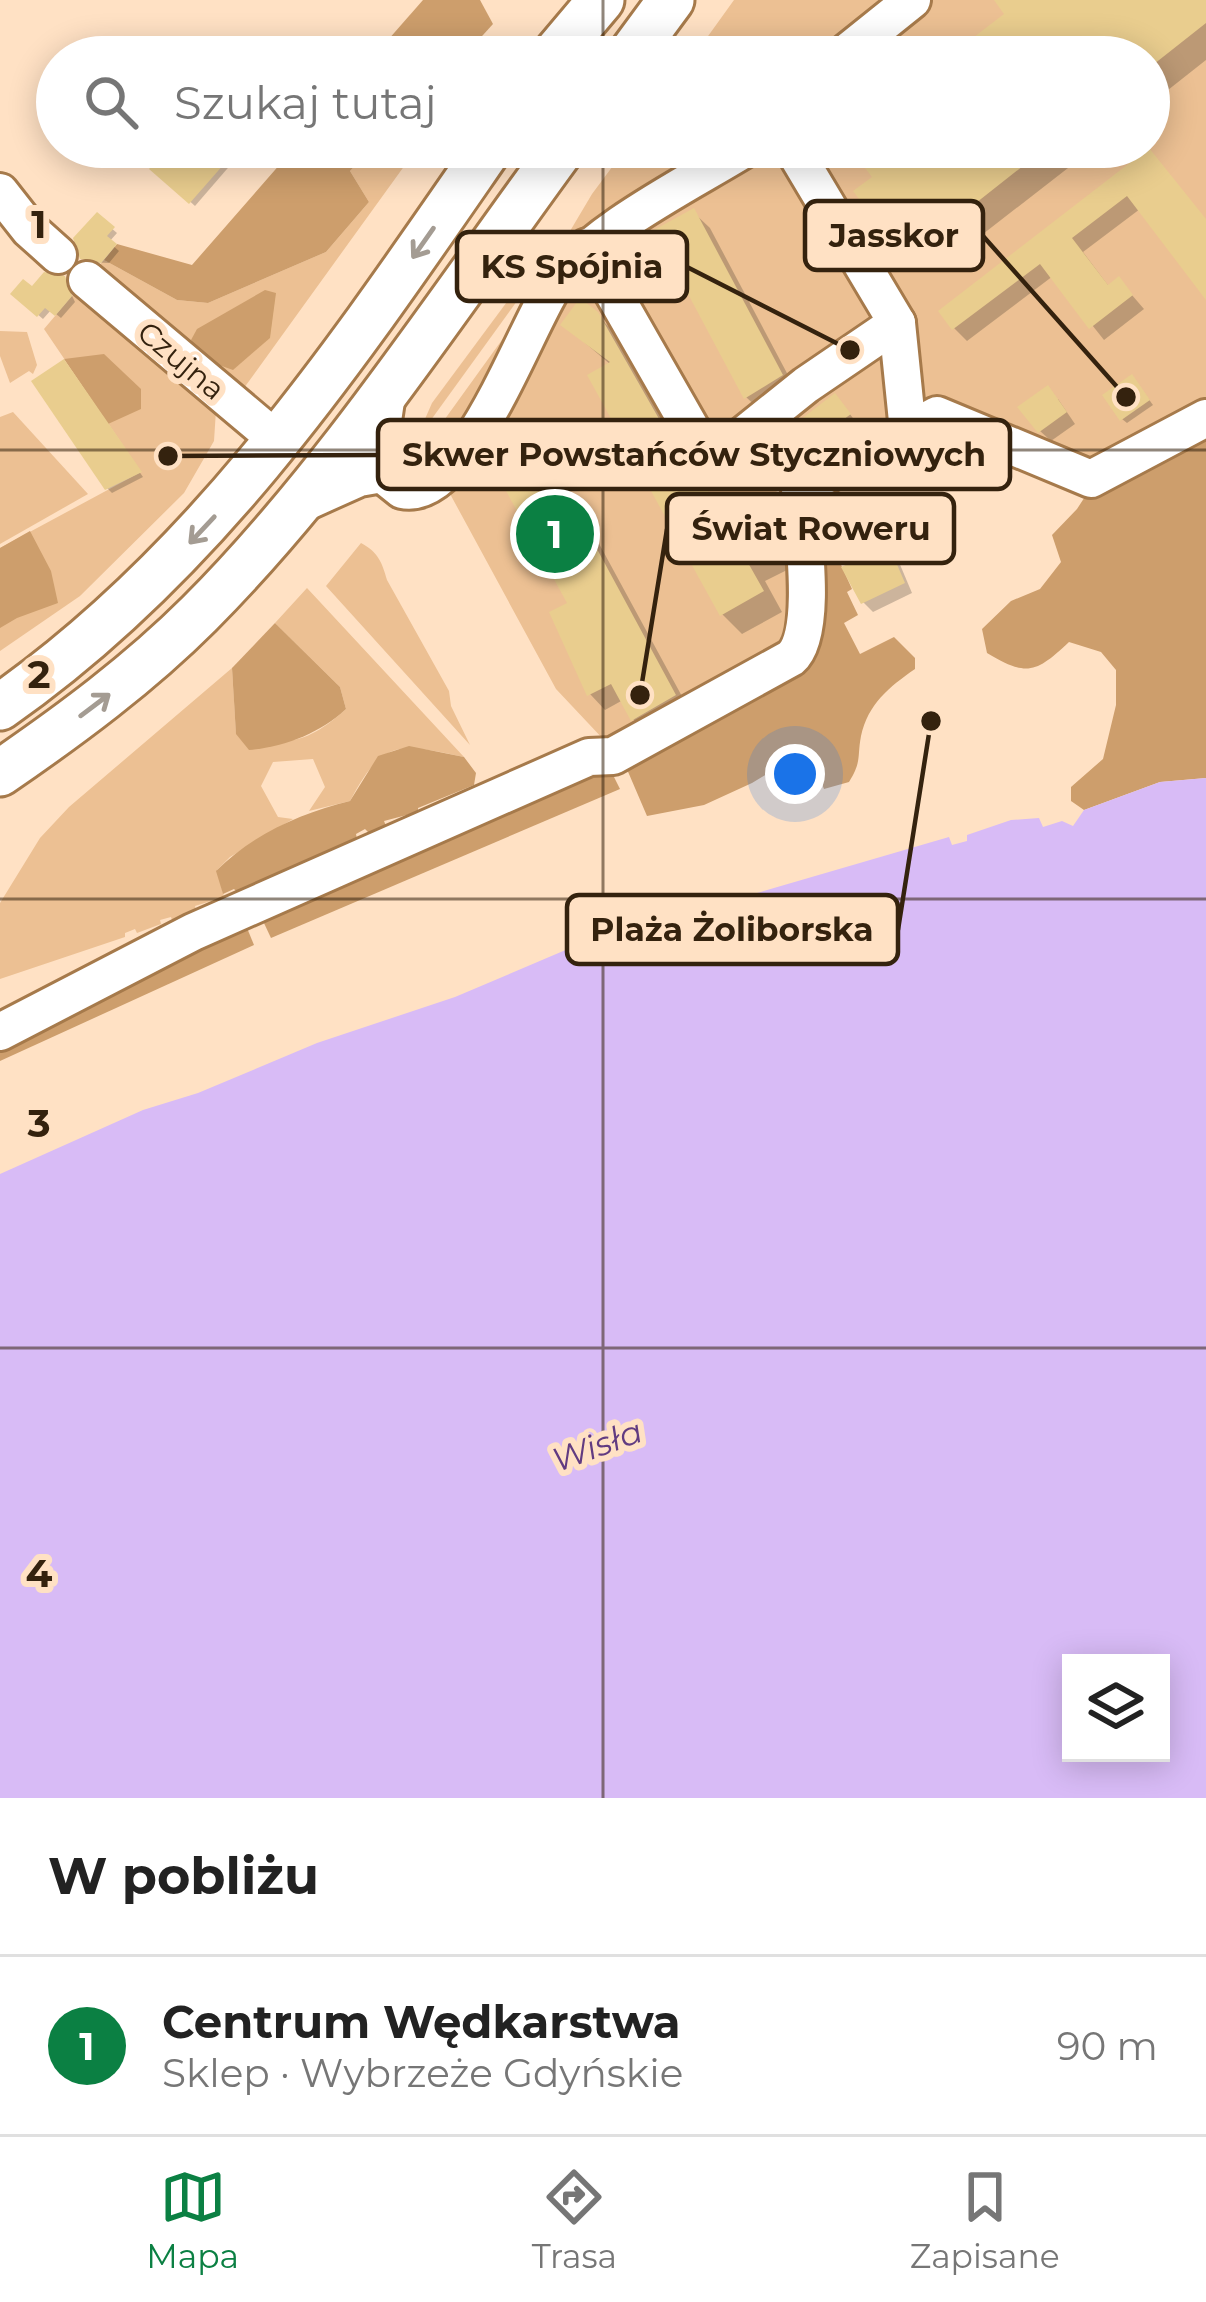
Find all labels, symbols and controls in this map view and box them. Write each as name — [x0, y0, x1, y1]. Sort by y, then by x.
search box — [36, 36, 1170, 168]
icon: search — [78, 69, 144, 135]
text: Szukaj tutaj — [174, 75, 437, 130]
text: 1 — [31, 200, 47, 248]
callout: Jasskor — [805, 201, 983, 270]
text: Jasskor — [828, 215, 959, 255]
one-way arrow — [411, 225, 436, 259]
callout: KS Spójnia — [457, 232, 687, 301]
text: KS Spójnia — [481, 246, 663, 286]
street label: Czujna — [130, 314, 232, 408]
callout: Skwer Powstańców Styczniowych — [378, 420, 1010, 489]
text: Skwer Powstańców Styczniowych — [402, 434, 986, 474]
pin: 1 — [516, 489, 594, 579]
callout: Świat Roweru — [667, 494, 954, 563]
text: Świat Roweru — [691, 508, 931, 548]
one-way arrow — [189, 515, 217, 545]
text: 2 — [27, 650, 51, 698]
one-way arrow — [79, 692, 111, 718]
your location — [765, 744, 825, 804]
callout: Plaża Żoliborska — [567, 895, 898, 964]
text: Plaża Żoliborska — [590, 909, 874, 949]
text: 3 — [26, 1099, 51, 1147]
water label: Wisła — [547, 1410, 647, 1480]
text: 4 — [26, 1549, 53, 1597]
map controls — [1062, 1654, 1170, 1762]
button: layers — [1062, 1654, 1170, 1762]
text: W pobliżu — [48, 1845, 319, 1907]
text: Centrum Wędkarstwa — [162, 1994, 681, 2049]
text: 1 — [79, 2022, 95, 2070]
text: 90 m — [1057, 2022, 1158, 2070]
text: Sklep · Wybrzeże Gdyńskie — [162, 2049, 683, 2097]
tab: Mapa — [146, 2164, 239, 2276]
tab: Trasa — [532, 2164, 617, 2276]
tab: Zapisane — [910, 2164, 1060, 2276]

